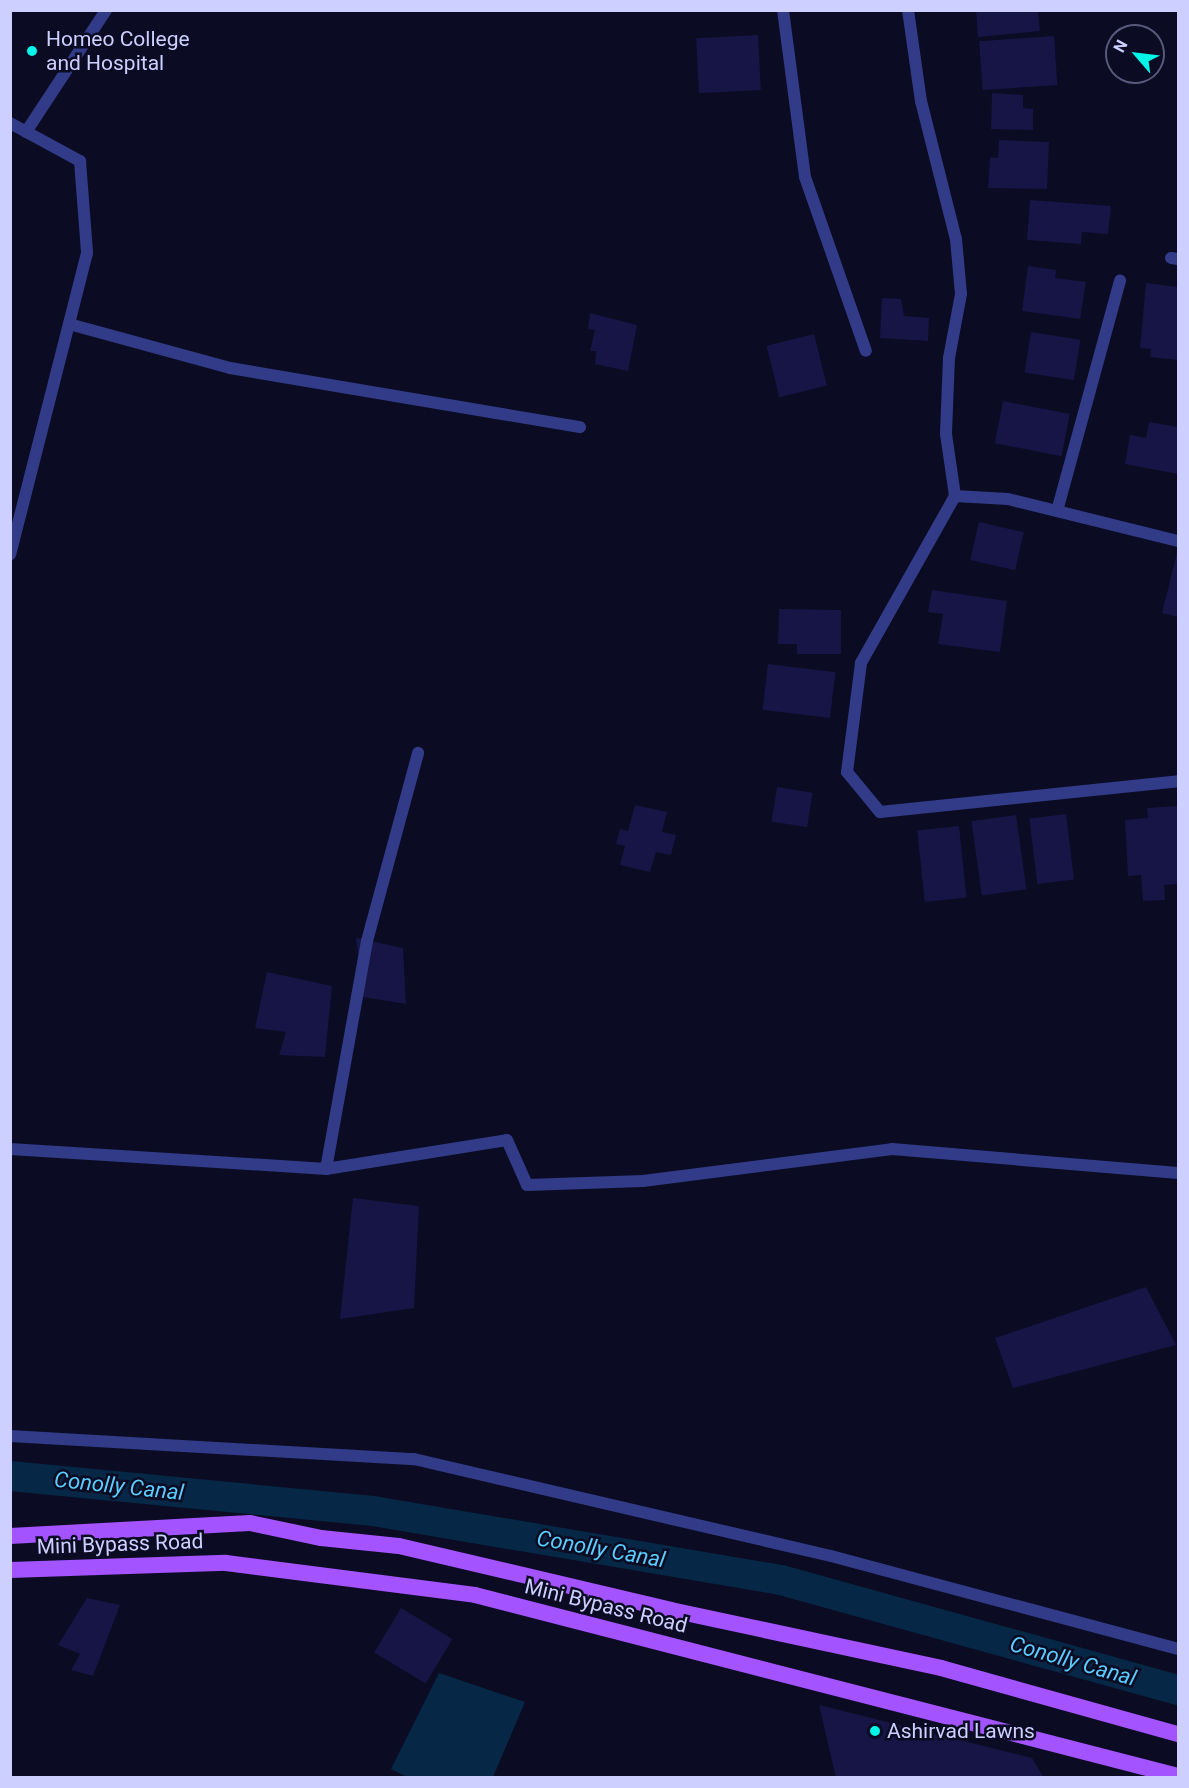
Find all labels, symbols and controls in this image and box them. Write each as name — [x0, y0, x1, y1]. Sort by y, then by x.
north arrow — [1105, 24, 1165, 84]
place label: Homeo College and Hospital — [46, 26, 190, 76]
text: N — [1109, 37, 1131, 56]
marker: Homeo College and Hospital — [23, 42, 41, 60]
water label: Conolly Canal — [53, 1466, 185, 1506]
water label: Conolly Canal — [535, 1525, 667, 1573]
street label: Mini Bypass Road — [36, 1528, 204, 1560]
street label: Mini Bypass Road — [522, 1574, 690, 1638]
water label: Conolly Canal — [1007, 1630, 1139, 1692]
place label: Ashirvad Lawns — [887, 1718, 1035, 1744]
marker: Ashirvad Lawns — [868, 1724, 882, 1738]

